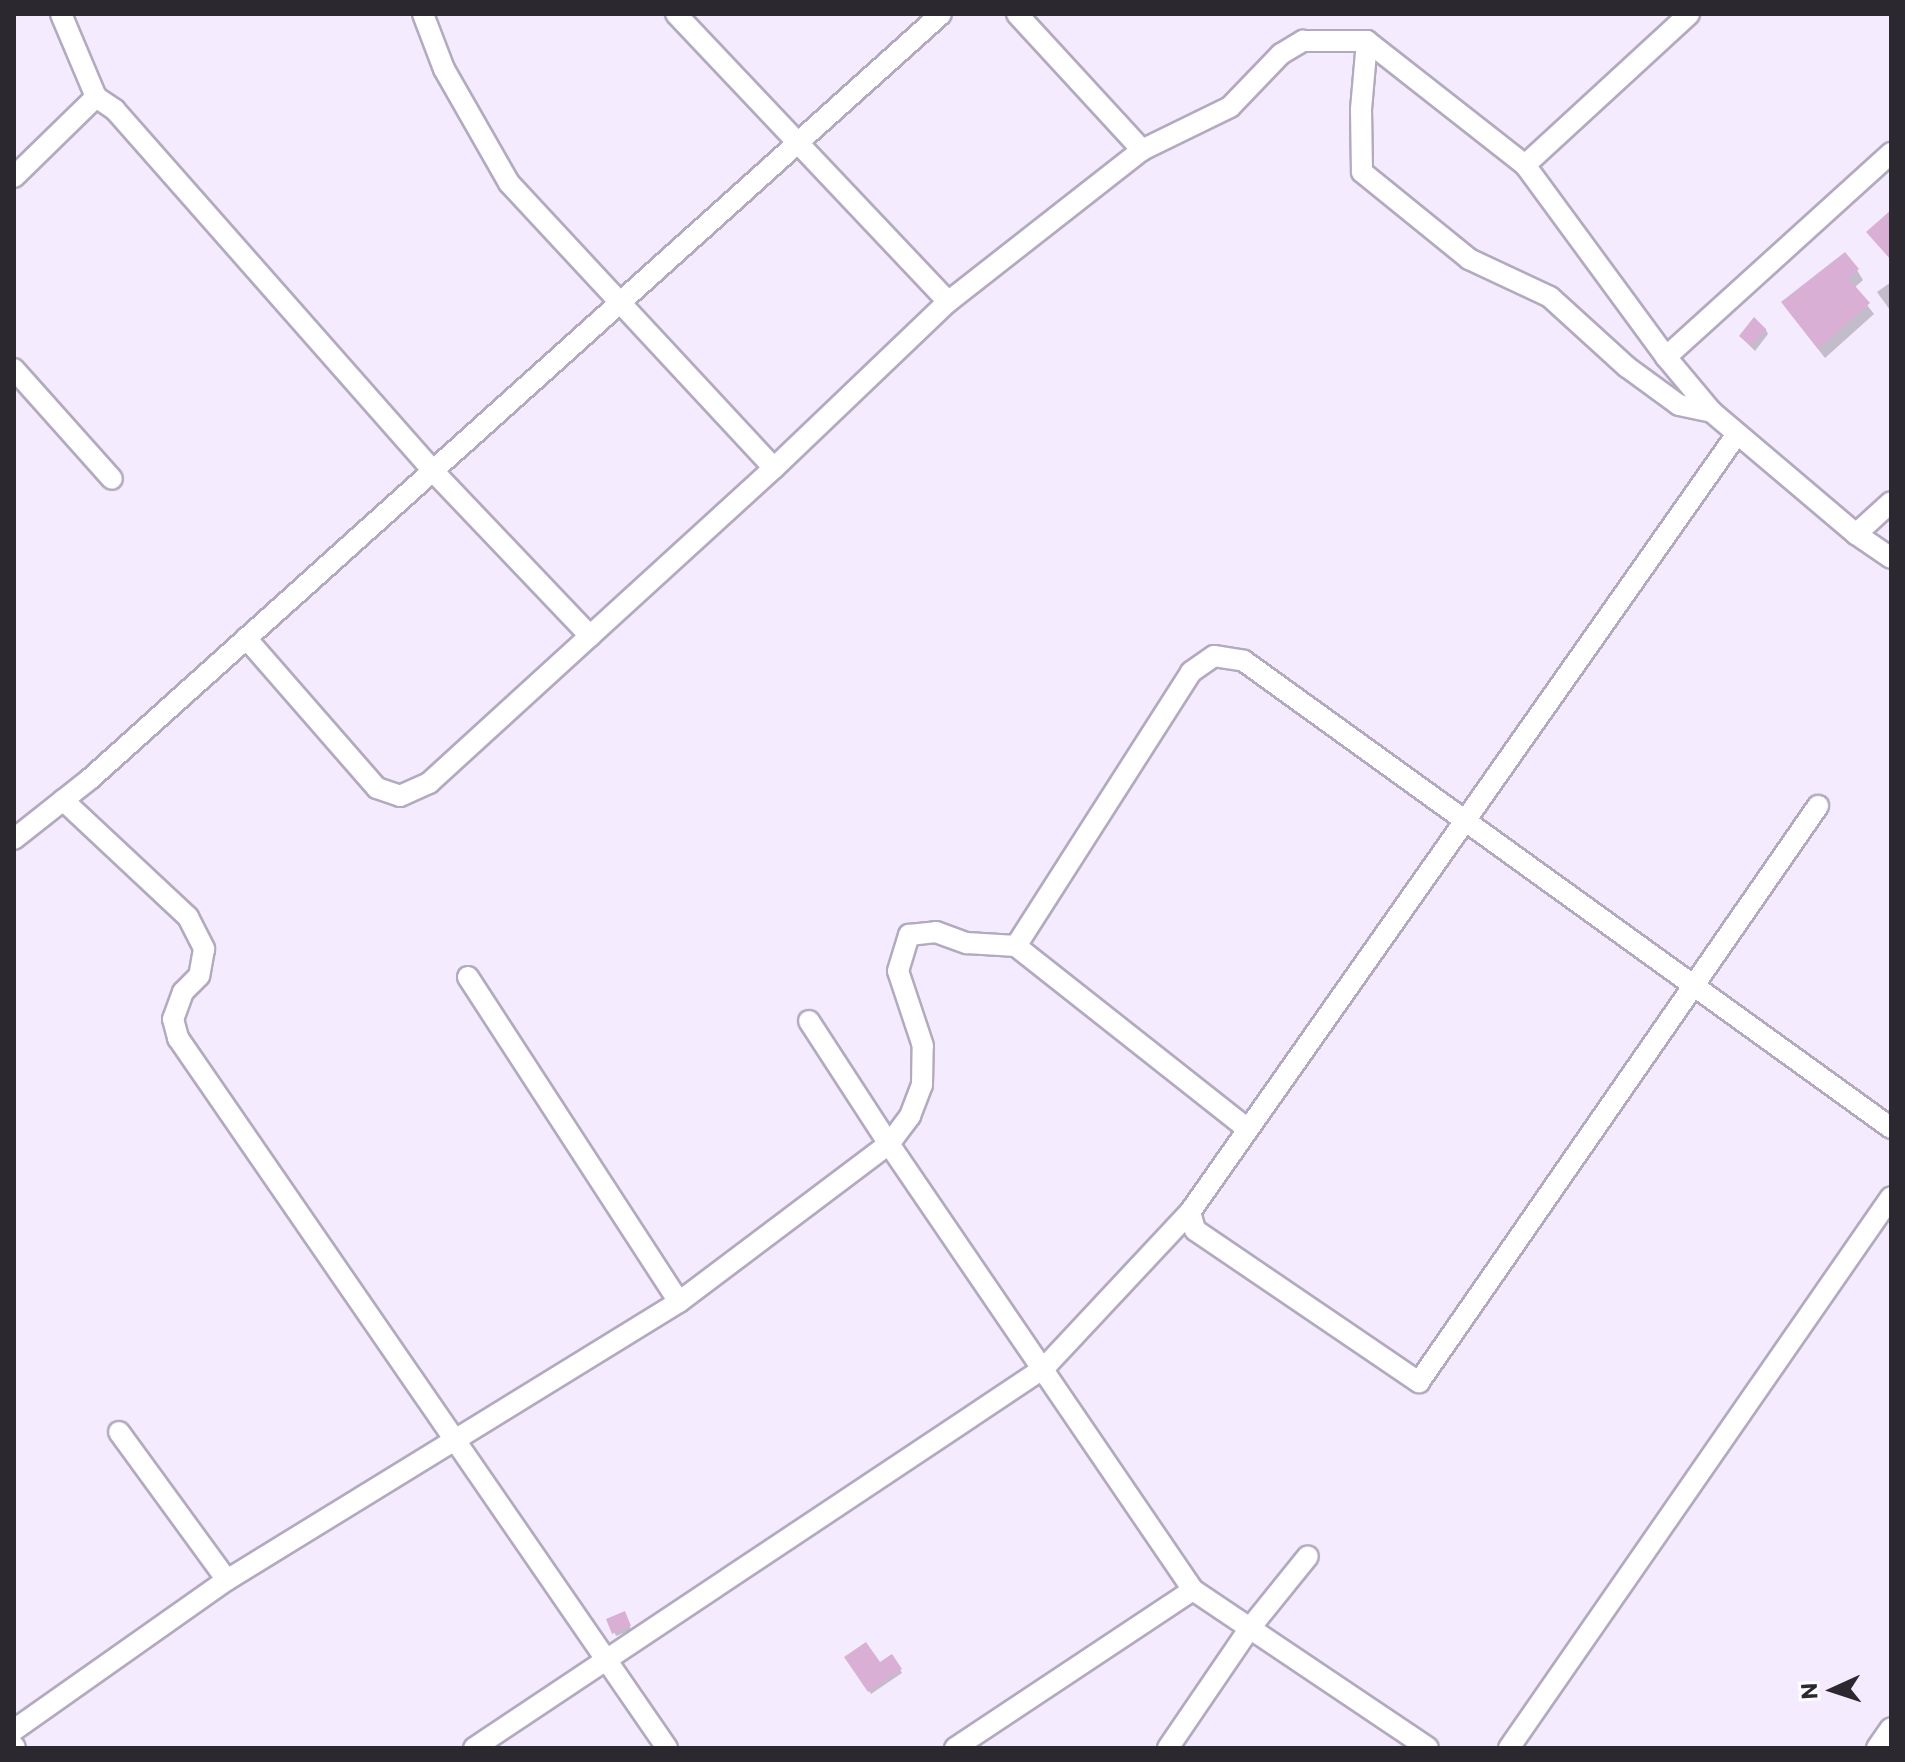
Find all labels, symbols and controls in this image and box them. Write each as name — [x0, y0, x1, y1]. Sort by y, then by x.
north arrow — [1793, 1650, 1873, 1730]
text: N — [1795, 1682, 1822, 1700]

